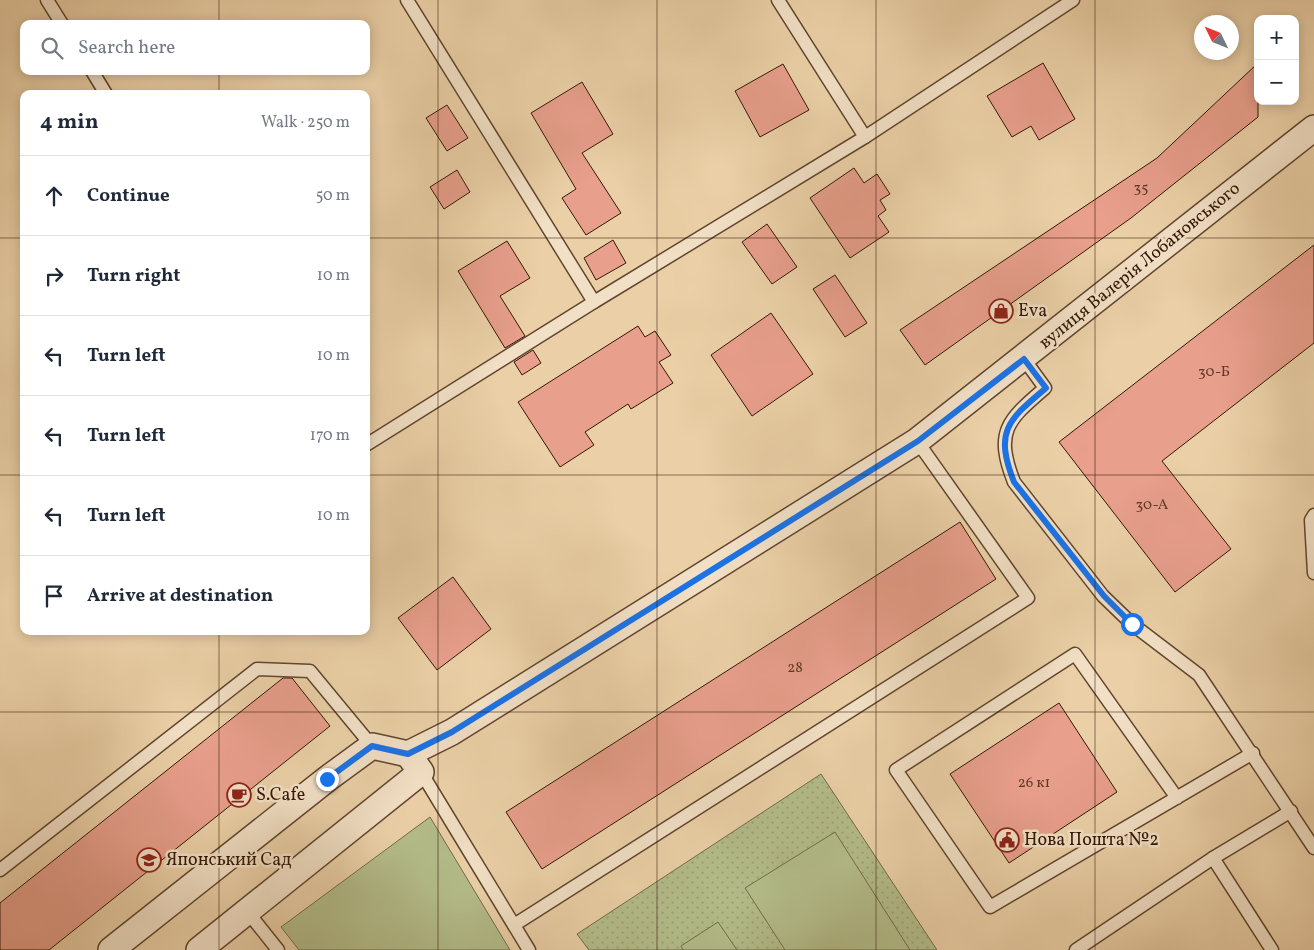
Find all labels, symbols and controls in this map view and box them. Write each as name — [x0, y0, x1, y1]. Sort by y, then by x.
north arrow — [1194, 15, 1239, 60]
map controls — [1254, 15, 1299, 105]
button: + — [1254, 15, 1299, 60]
search box — [20, 20, 370, 75]
icon: search — [38, 34, 66, 62]
text: Search here — [78, 35, 175, 61]
button: − — [1254, 60, 1299, 105]
text: 4 min — [40, 108, 99, 137]
text: Walk · 250 m — [261, 112, 350, 134]
street label: вулиця Валерія Лобановського — [1034, 177, 1246, 355]
house number: 35 — [1134, 178, 1148, 199]
icon: ahead — [40, 182, 68, 210]
text: Continue — [87, 183, 170, 209]
text: 50 m — [316, 185, 350, 207]
icon: right — [40, 262, 68, 290]
text: Turn right — [87, 263, 180, 289]
text: 10 m — [317, 265, 350, 287]
shop icon: Eva — [988, 298, 1014, 324]
place label: Eva — [1018, 299, 1047, 324]
icon: left — [40, 342, 68, 370]
text: Turn left — [87, 343, 166, 369]
text: 10 m — [317, 345, 350, 367]
house number: 30-Б — [1198, 362, 1230, 383]
icon: left — [40, 422, 68, 450]
text: Turn left — [87, 423, 166, 449]
text: 170 m — [310, 425, 350, 447]
house number: 30-А — [1136, 495, 1169, 516]
icon: left — [40, 502, 68, 530]
text: Turn left — [87, 503, 166, 529]
text: 10 m — [317, 505, 350, 527]
icon: arrive — [40, 582, 68, 610]
text: Arrive at destination — [87, 583, 273, 609]
route start — [1121, 613, 1144, 636]
house number: 28 — [787, 658, 803, 679]
route end — [316, 768, 339, 791]
house number: 26 к1 — [1018, 773, 1050, 794]
cafe icon: S.Cafe — [226, 782, 252, 808]
place label: S.Cafe — [256, 783, 305, 808]
public building icon: Нова Пошта №2 — [994, 827, 1020, 853]
place label: Нова Пошта №2 — [1024, 828, 1159, 853]
school or university icon: Японський Сад — [136, 847, 162, 873]
place label: Японський Сад — [166, 848, 291, 873]

